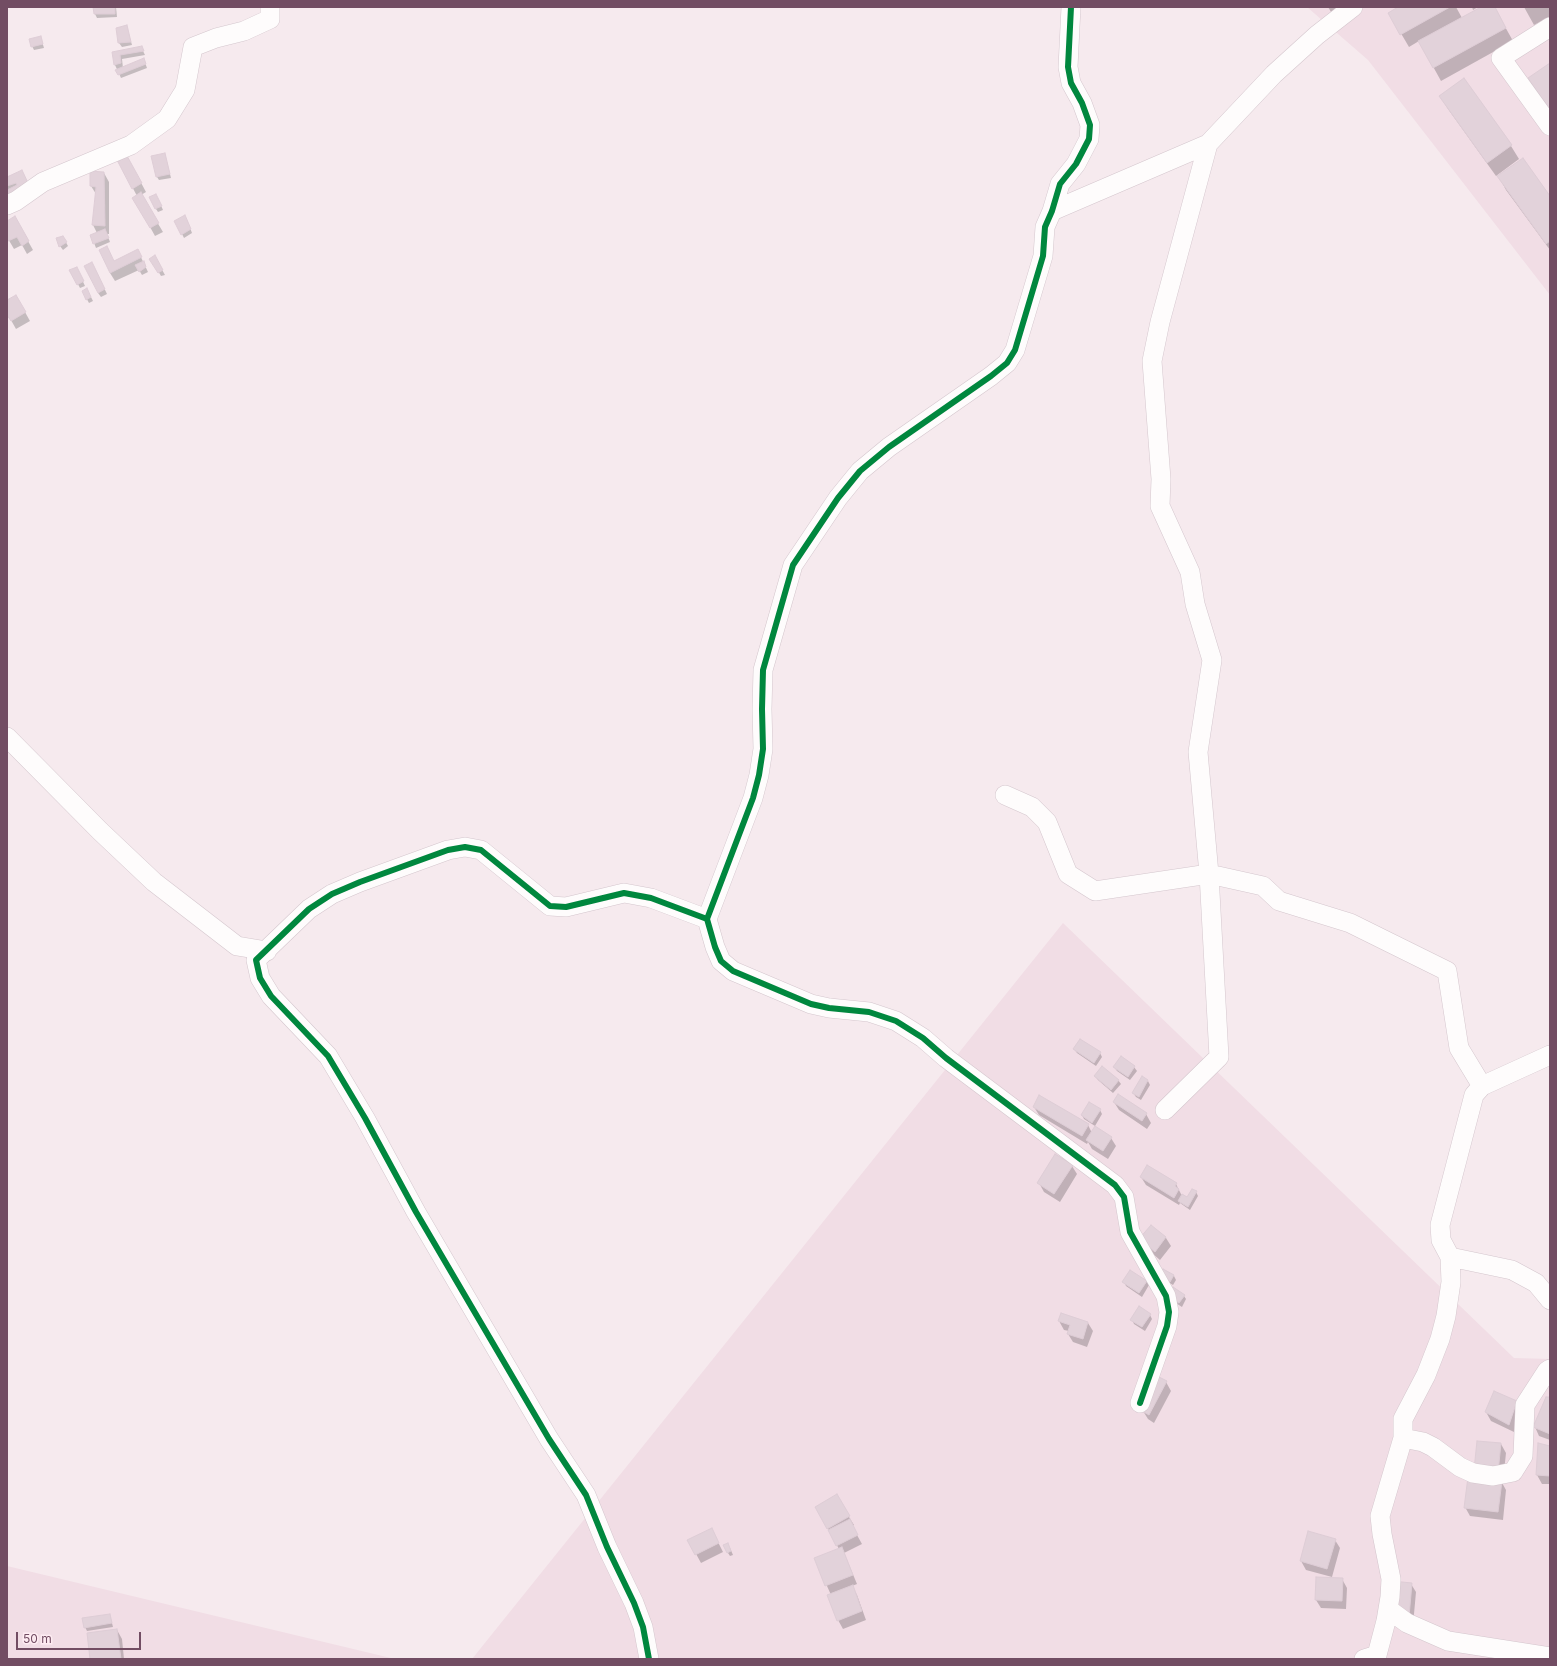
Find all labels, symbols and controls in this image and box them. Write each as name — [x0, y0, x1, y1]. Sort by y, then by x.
scale bar — [18, 1624, 143, 1650]
text: 50 m — [23, 1631, 52, 1646]

